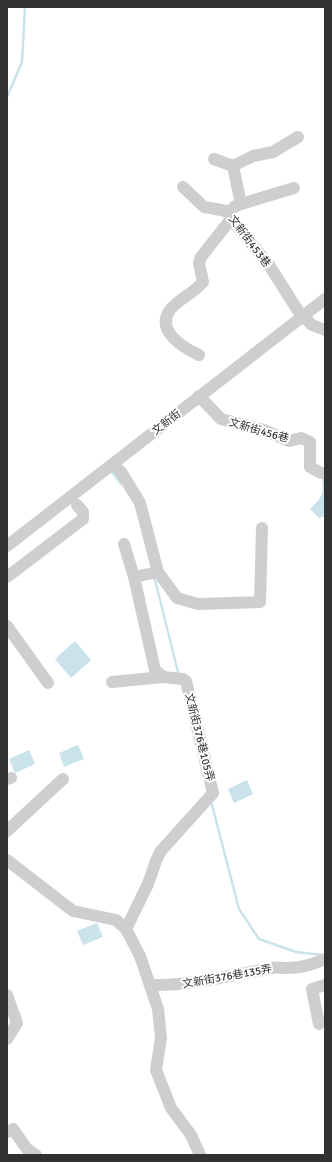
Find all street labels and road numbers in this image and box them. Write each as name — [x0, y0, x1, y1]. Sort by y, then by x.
street label: 文新街453巷 — [226, 213, 273, 270]
street label: 文新街 — [149, 407, 183, 438]
street label: 文新街456巷 — [227, 416, 290, 445]
street label: 文新街376巷105弄 — [182, 692, 217, 783]
street label: 文新街376巷135弄 — [181, 962, 273, 991]

